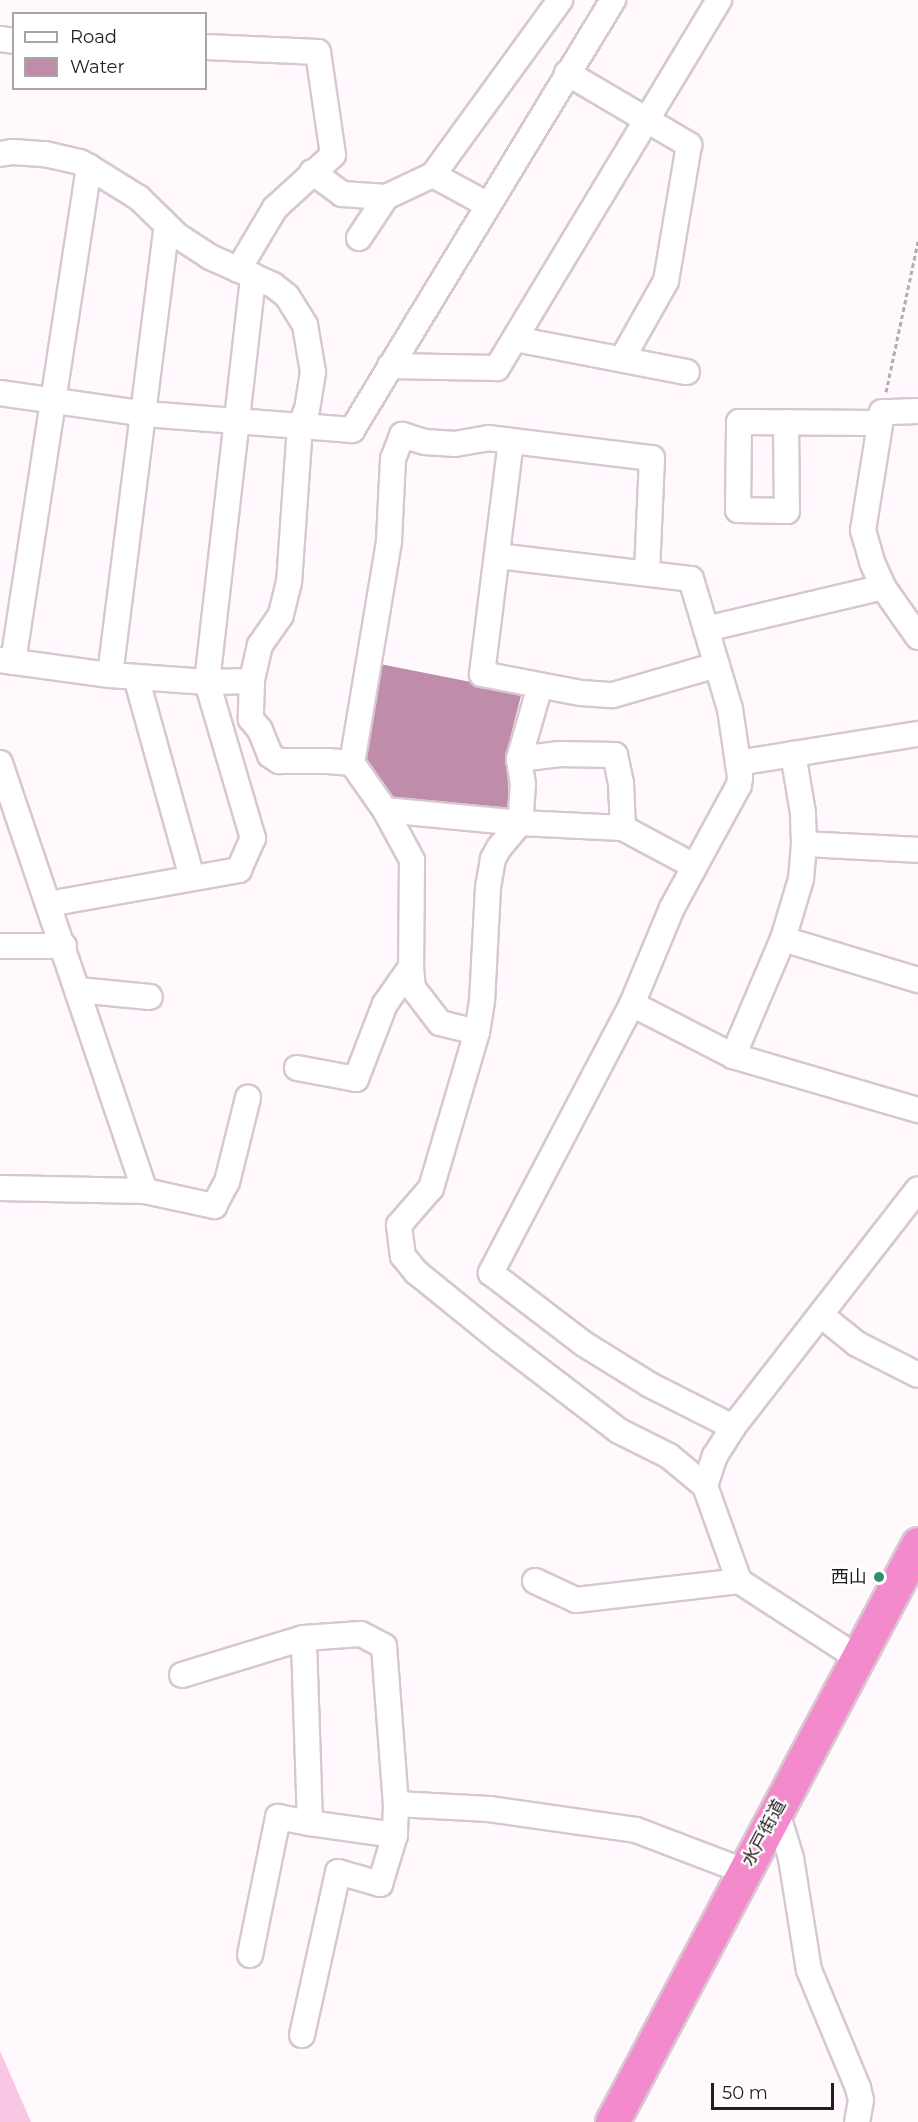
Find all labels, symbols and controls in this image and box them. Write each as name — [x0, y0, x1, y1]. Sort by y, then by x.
legend — [12, 12, 207, 90]
text: Road — [70, 26, 117, 48]
text: Water — [70, 56, 125, 78]
place label: 西山 — [831, 1566, 867, 1588]
marker: 西山 — [872, 1570, 886, 1584]
street label: 水戸街道 — [738, 1796, 790, 1870]
scale bar — [714, 2071, 837, 2109]
text: 50 m — [722, 2082, 768, 2104]

